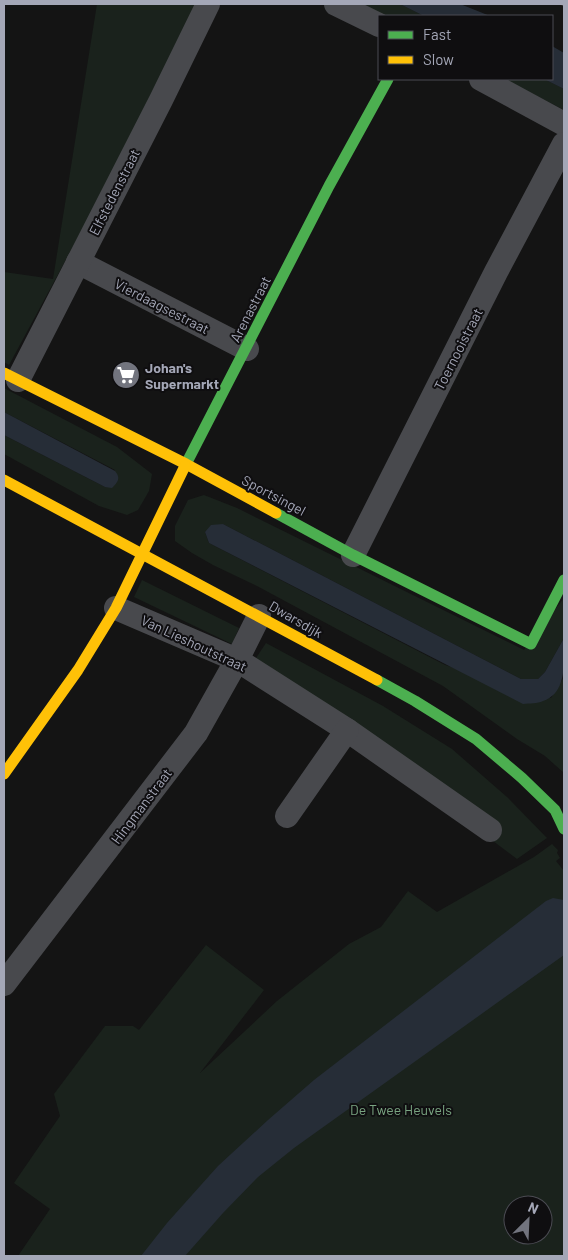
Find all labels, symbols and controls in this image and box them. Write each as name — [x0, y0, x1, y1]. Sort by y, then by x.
legend — [378, 15, 553, 80]
text: Fast — [423, 25, 451, 43]
text: Slow — [423, 50, 454, 68]
street label: Elfstedenstraat — [85, 146, 143, 238]
street label: Arenastraat — [226, 273, 274, 345]
street label: Vierdaagsestraat — [112, 275, 212, 337]
street label: Toernooistraat — [430, 305, 486, 393]
place label: Johan's Supermarkt — [145, 359, 219, 392]
supermarket icon: Johan's Supermarkt — [111, 360, 141, 390]
street label: Sportsingel — [239, 471, 309, 519]
street label: Dwarsdijk — [266, 597, 326, 641]
street label: Van Lieshoutstraat — [138, 611, 250, 675]
street label: Hingmanstraat — [107, 765, 175, 847]
park label: De Twee Heuvels — [350, 1101, 452, 1118]
north arrow — [503, 1195, 553, 1245]
text: N — [526, 1198, 541, 1217]

